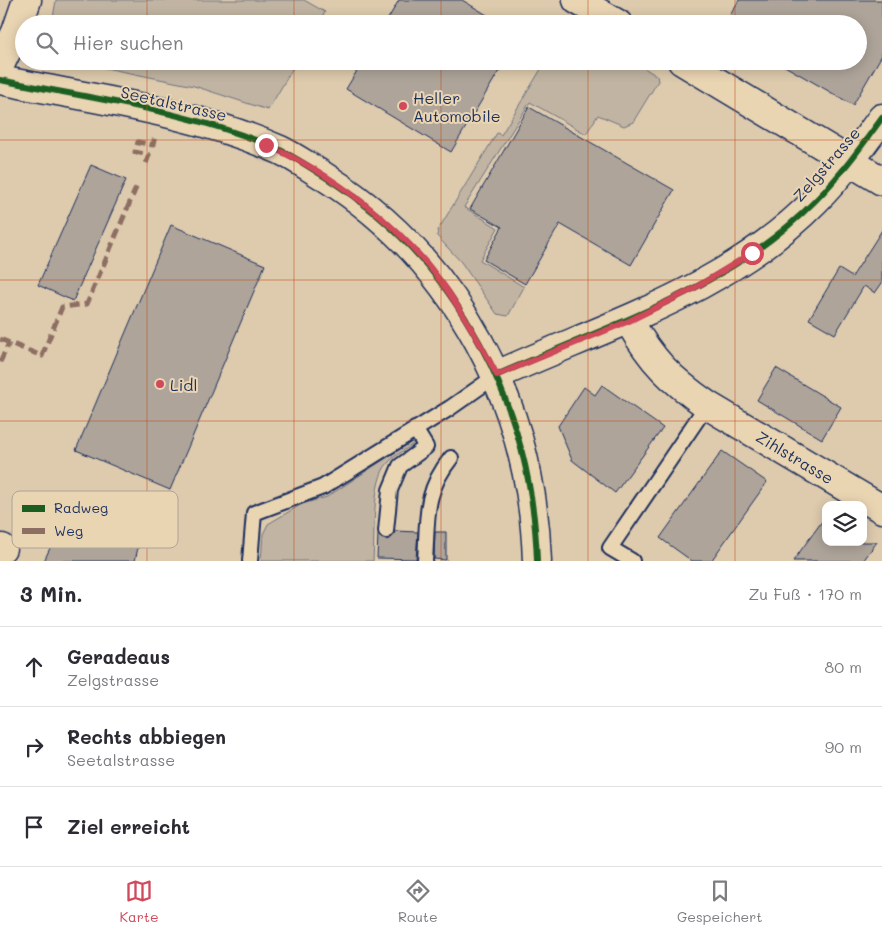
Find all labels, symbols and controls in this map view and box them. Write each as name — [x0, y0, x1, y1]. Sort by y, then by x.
search box — [15, 15, 867, 70]
icon: search — [33, 29, 61, 57]
text: Hier suchen — [73, 30, 184, 55]
street label: Seetalstrasse — [119, 81, 229, 125]
place label: Heller Automobile — [413, 87, 501, 126]
marker: Heller Automobile — [397, 100, 409, 112]
street label: Zelgstrasse — [788, 122, 864, 206]
route end — [255, 134, 278, 157]
route start — [741, 242, 764, 265]
place label: Lidl — [170, 374, 197, 395]
marker: Lidl — [154, 378, 166, 390]
street label: Zihlstrasse — [752, 426, 838, 488]
legend — [12, 491, 178, 548]
text: Radweg — [54, 498, 108, 517]
map controls — [822, 501, 867, 546]
button: layers — [822, 501, 867, 546]
text: Weg — [54, 521, 83, 540]
text: 3 Min. — [20, 580, 83, 607]
text: Zu Fuß · 170 m — [749, 583, 862, 604]
text: Geradeaus — [67, 644, 170, 669]
icon: ahead — [20, 653, 48, 681]
text: 80 m — [825, 656, 862, 677]
text: Zelgstrasse — [67, 669, 159, 690]
text: Rechts abbiegen — [67, 724, 226, 749]
icon: right — [20, 733, 48, 761]
text: 90 m — [825, 736, 862, 757]
text: Seetalstrasse — [67, 749, 175, 770]
icon: arrive — [20, 813, 48, 841]
text: Ziel erreicht — [67, 814, 190, 839]
tab: Karte — [120, 877, 159, 926]
tab: Route — [398, 877, 438, 926]
tab: Gespeichert — [677, 877, 762, 926]

